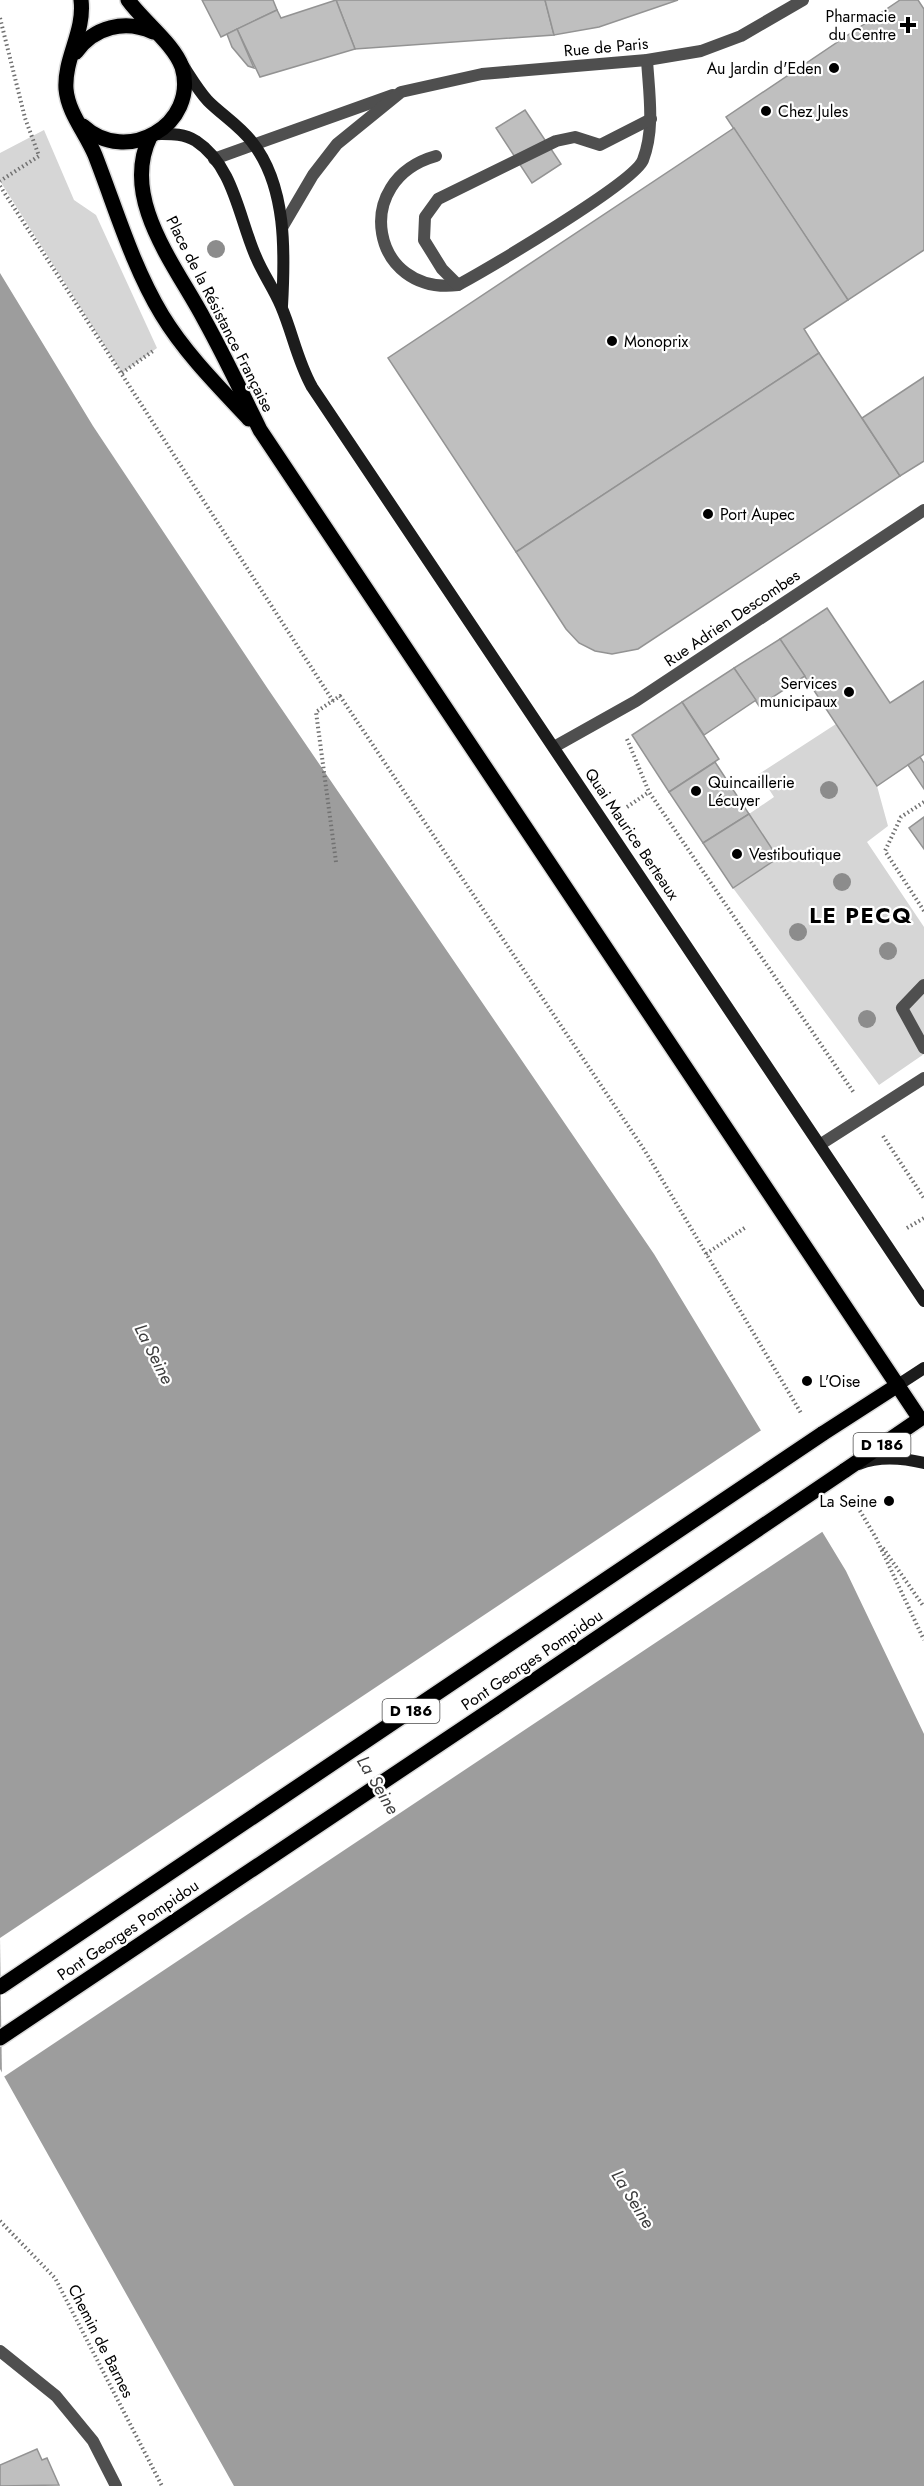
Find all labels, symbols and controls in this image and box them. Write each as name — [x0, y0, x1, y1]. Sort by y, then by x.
place label: Pharmacie du Centre — [825, 5, 896, 46]
marker: Pharmacie du Centre — [901, 18, 915, 32]
street label: Rue de Paris — [563, 32, 649, 62]
place label: Au Jardin d'Eden — [707, 57, 822, 80]
marker: Au Jardin d'Eden — [827, 61, 841, 75]
place label: Chez Jules — [778, 100, 848, 123]
marker: Chez Jules — [759, 104, 773, 118]
street label: Place de la Résistance Française — [160, 212, 280, 416]
place label: Monoprix — [624, 330, 689, 353]
marker: Monoprix — [605, 334, 619, 348]
place label: Port Aupec — [720, 503, 795, 526]
marker: Port Aupec — [701, 507, 715, 521]
street label: Rue Adrien Descombes — [659, 564, 805, 672]
place label: Services municipaux — [760, 672, 837, 713]
marker: Services municipaux — [842, 685, 856, 699]
street label: Quai Maurice Berteaux — [579, 763, 685, 905]
place label: Quincaillerie Lécuyer — [708, 771, 795, 812]
marker: Quincaillerie Lécuyer — [689, 784, 703, 798]
place label: Vestiboutique — [749, 843, 841, 866]
marker: Vestiboutique — [730, 847, 744, 861]
district label: LE PECQ — [809, 899, 913, 931]
water label: La Seine — [128, 1319, 180, 1389]
place label: L'Oise — [819, 1370, 860, 1393]
marker: L'Oise — [800, 1374, 814, 1388]
road number: D 186 — [854, 1433, 910, 1457]
place label: La Seine — [819, 1490, 877, 1513]
marker: La Seine — [882, 1494, 896, 1508]
street label: Pont Georges Pompidou — [457, 1604, 607, 1716]
road number: D 186 — [382, 1699, 440, 1723]
water label: La Seine — [350, 1751, 406, 1819]
street label: Pont Georges Pompidou — [53, 1874, 203, 1986]
water label: La Seine — [605, 2165, 661, 2233]
street label: Chemin de Barnes — [62, 2280, 140, 2402]

